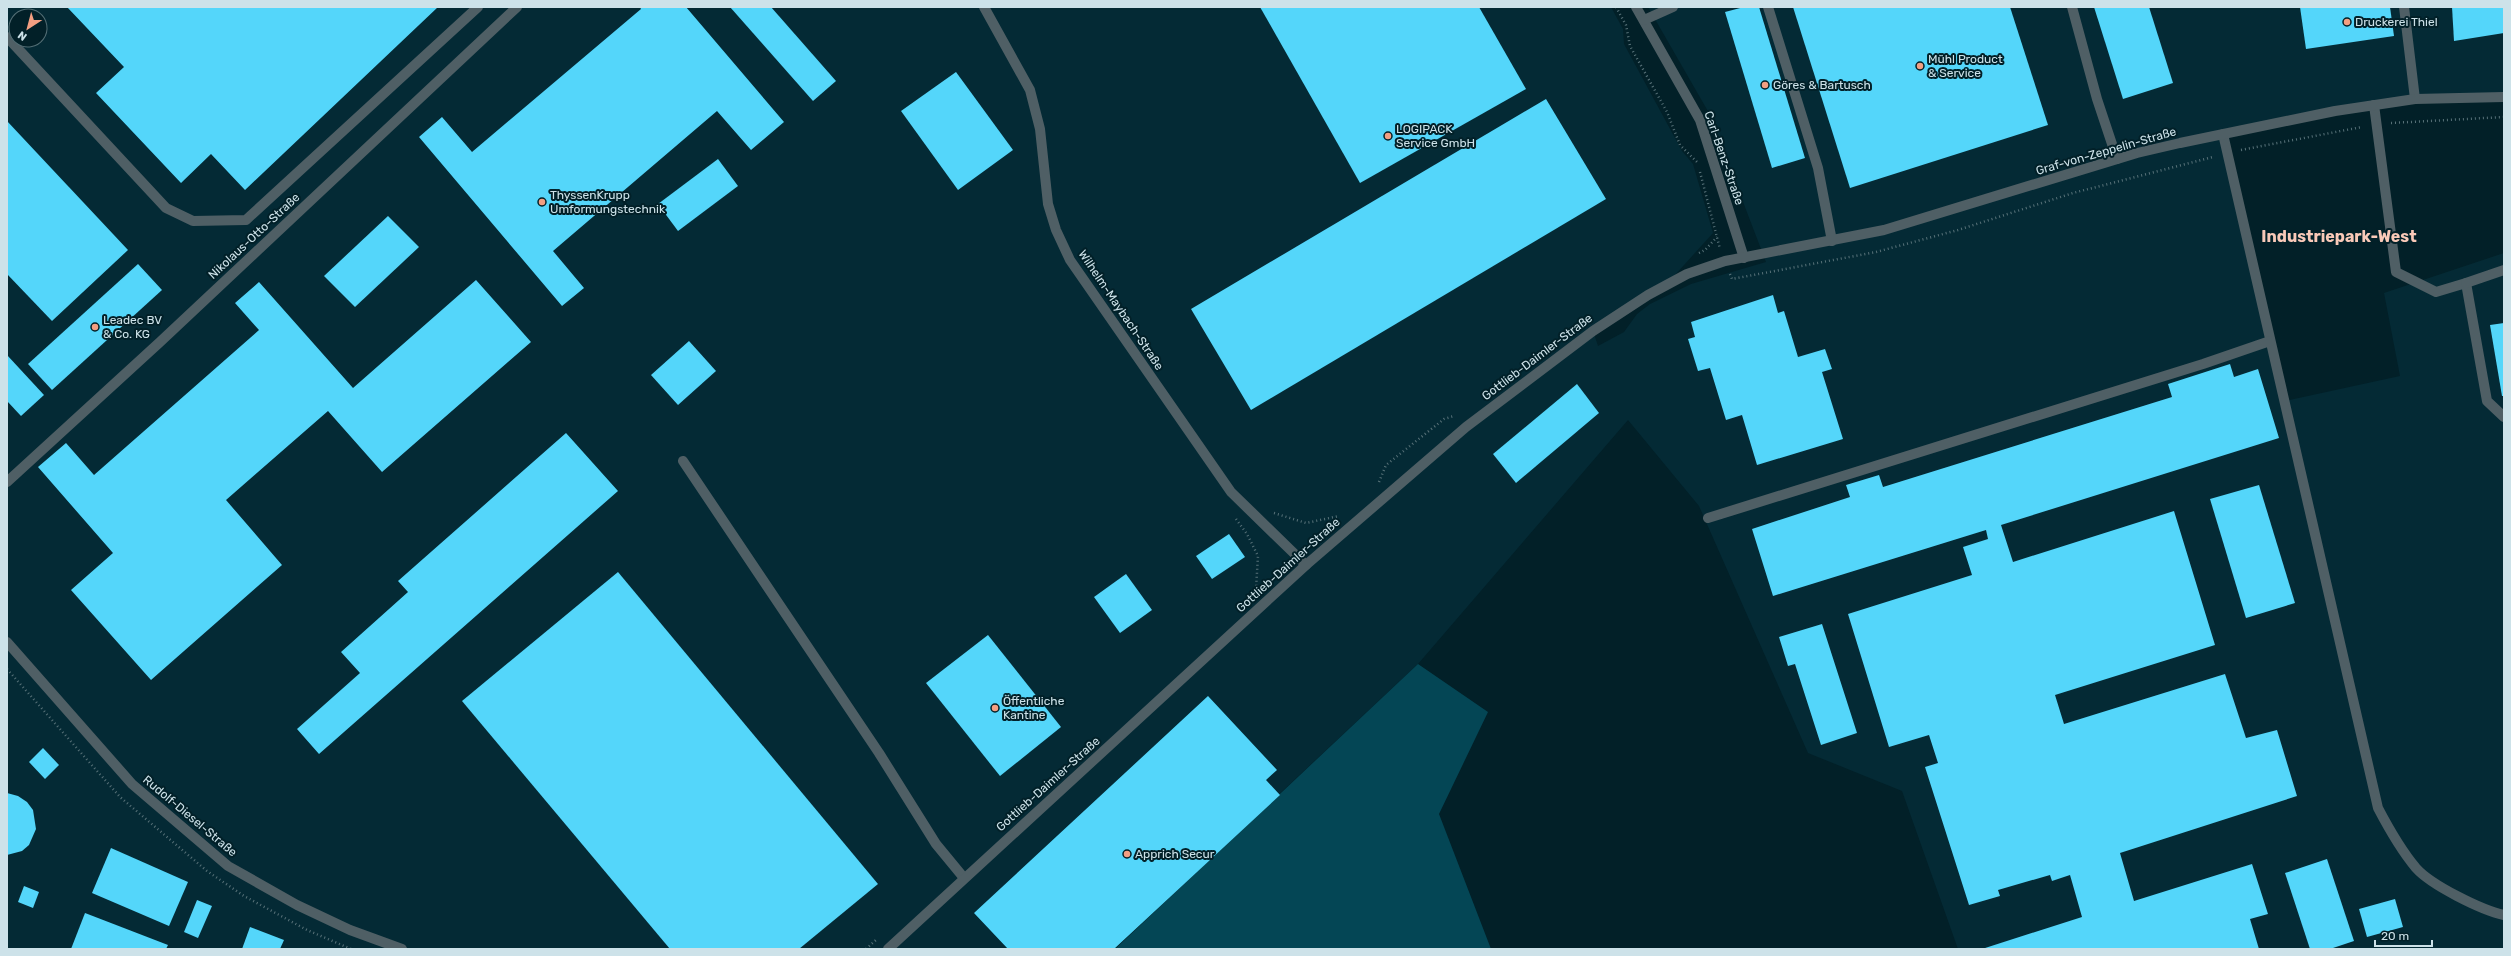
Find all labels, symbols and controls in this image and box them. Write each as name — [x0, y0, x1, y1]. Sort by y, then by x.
north arrow — [8, 8, 48, 48]
place label: Druckerei Thiel — [2355, 15, 2438, 29]
marker: Druckerei Thiel — [2342, 17, 2352, 27]
text: N — [15, 28, 29, 43]
place label: Mühl Product & Service — [1928, 52, 2003, 80]
marker: Mühl Product & Service — [1915, 61, 1925, 71]
place label: Göres & Bartusch — [1773, 78, 1871, 92]
marker: Göres & Bartusch — [1760, 80, 1770, 90]
street label: Carl-Benz-Straße — [1701, 109, 1747, 207]
place label: LOGIPACK Service GmbH — [1396, 122, 1475, 150]
street label: Graf-von-Zeppelin-Straße — [2034, 124, 2178, 178]
marker: LOGIPACK Service GmbH — [1383, 131, 1393, 141]
place label: ThyssenKrupp Umformungstechnik — [550, 188, 666, 216]
street label: Nikolaus-Otto-Straße — [205, 190, 303, 282]
marker: ThyssenKrupp Umformungstechnik — [537, 197, 547, 207]
district label: Industriepark-West — [2261, 227, 2417, 246]
street label: Wilhelm-Maybach-Straße — [1076, 247, 1167, 373]
street label: Gottlieb-Daimler-Straße — [1479, 311, 1595, 403]
place label: Leadec BV & Co. KG — [103, 313, 162, 341]
marker: Leadec BV & Co. KG — [90, 322, 100, 332]
street label: Gottlieb-Daimler-Straße — [1233, 515, 1343, 615]
place label: Öffentliche Kantine — [1003, 694, 1065, 722]
marker: Öffentliche Kantine — [990, 703, 1000, 713]
street label: Gottlieb-Daimler-Straße — [993, 734, 1103, 834]
street label: Rudolf-Diesel-Straße — [140, 773, 240, 860]
place label: Apprich Secur — [1135, 847, 1215, 861]
marker: Apprich Secur — [1122, 849, 1132, 859]
scale bar — [2375, 922, 2432, 948]
text: 20 m — [2381, 929, 2409, 943]

